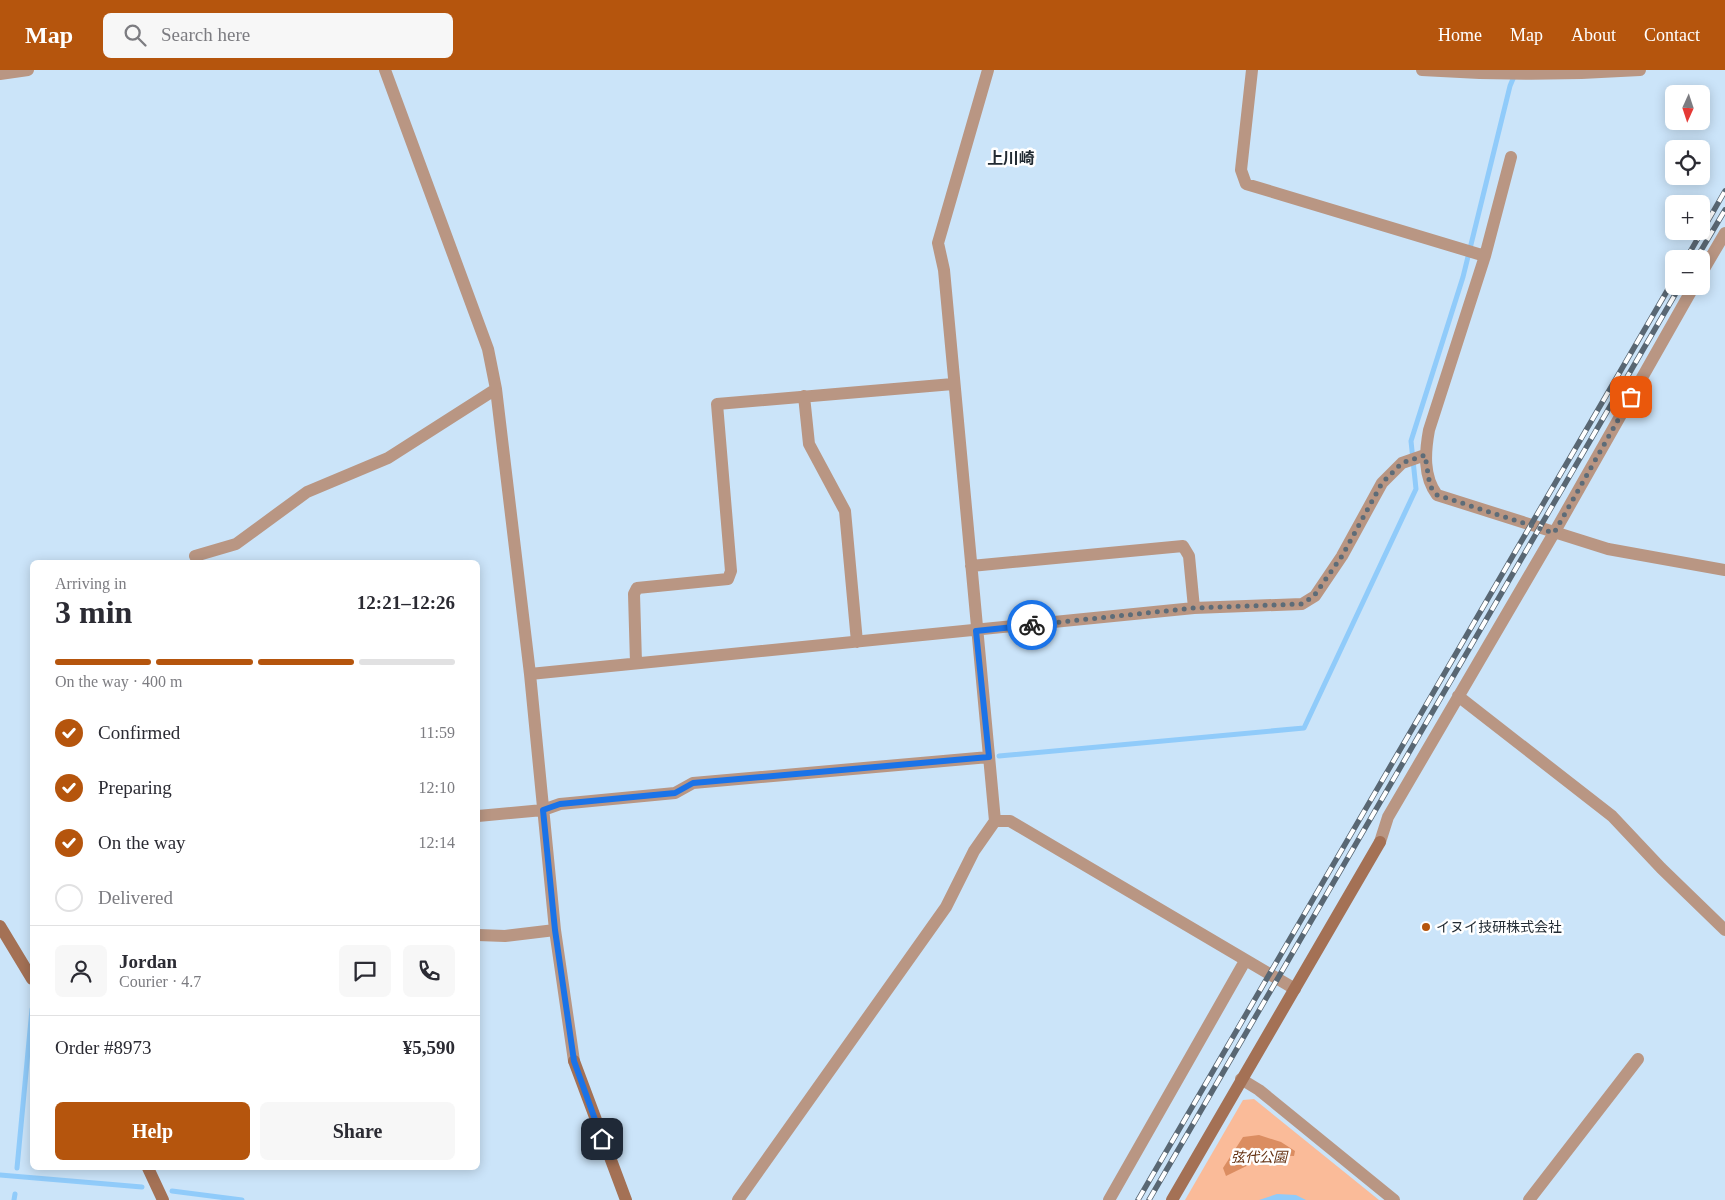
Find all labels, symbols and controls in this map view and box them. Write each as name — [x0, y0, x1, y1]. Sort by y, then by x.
search box — [103, 13, 453, 58]
icon: search — [121, 21, 149, 49]
text: Map — [25, 22, 73, 48]
text: Search here — [161, 24, 250, 45]
text: Home — [1438, 25, 1482, 45]
text: Map — [1510, 25, 1543, 45]
text: About — [1571, 25, 1616, 45]
text: Contact — [1644, 25, 1700, 45]
north arrow — [1665, 85, 1710, 130]
map controls — [1665, 85, 1710, 295]
button: locate — [1665, 140, 1710, 185]
district label: 上川崎 — [987, 150, 1035, 167]
button: + — [1665, 195, 1710, 240]
button: − — [1665, 250, 1710, 295]
pin — [1610, 376, 1652, 418]
icon: bag — [1617, 383, 1645, 411]
text: Arriving in — [55, 575, 127, 592]
text: 12:21–12:26 — [357, 592, 455, 613]
text: 3 min — [55, 594, 132, 630]
courier — [1007, 600, 1057, 650]
icon: bike — [1018, 611, 1046, 639]
text: On the way · 400 m — [55, 673, 183, 690]
icon: check — [55, 719, 83, 747]
text: Confirmed — [98, 722, 180, 743]
text: 11:59 — [419, 724, 455, 741]
icon: check — [55, 774, 83, 802]
text: Preparing — [98, 777, 172, 798]
text: 12:10 — [419, 779, 455, 796]
icon: check — [55, 829, 83, 857]
text: On the way — [98, 832, 186, 853]
text: 12:14 — [419, 834, 455, 851]
text: Delivered — [98, 887, 173, 908]
place label: イヌイ技研株式会社 — [1436, 920, 1562, 935]
marker: イヌイ技研株式会社 — [1420, 921, 1432, 933]
button: person — [55, 945, 107, 997]
button: chat — [339, 945, 391, 997]
button: phone — [403, 945, 455, 997]
text: Jordan — [119, 951, 177, 972]
text: Courier · 4.7 — [119, 973, 201, 990]
text: Order #8973 — [55, 1037, 152, 1058]
text: ¥5,590 — [403, 1037, 455, 1058]
button: Help — [55, 1102, 250, 1160]
button: Share — [260, 1102, 455, 1160]
pin — [581, 1118, 623, 1160]
icon: home — [588, 1125, 616, 1153]
park label: 弦代公園 — [1231, 1150, 1289, 1165]

